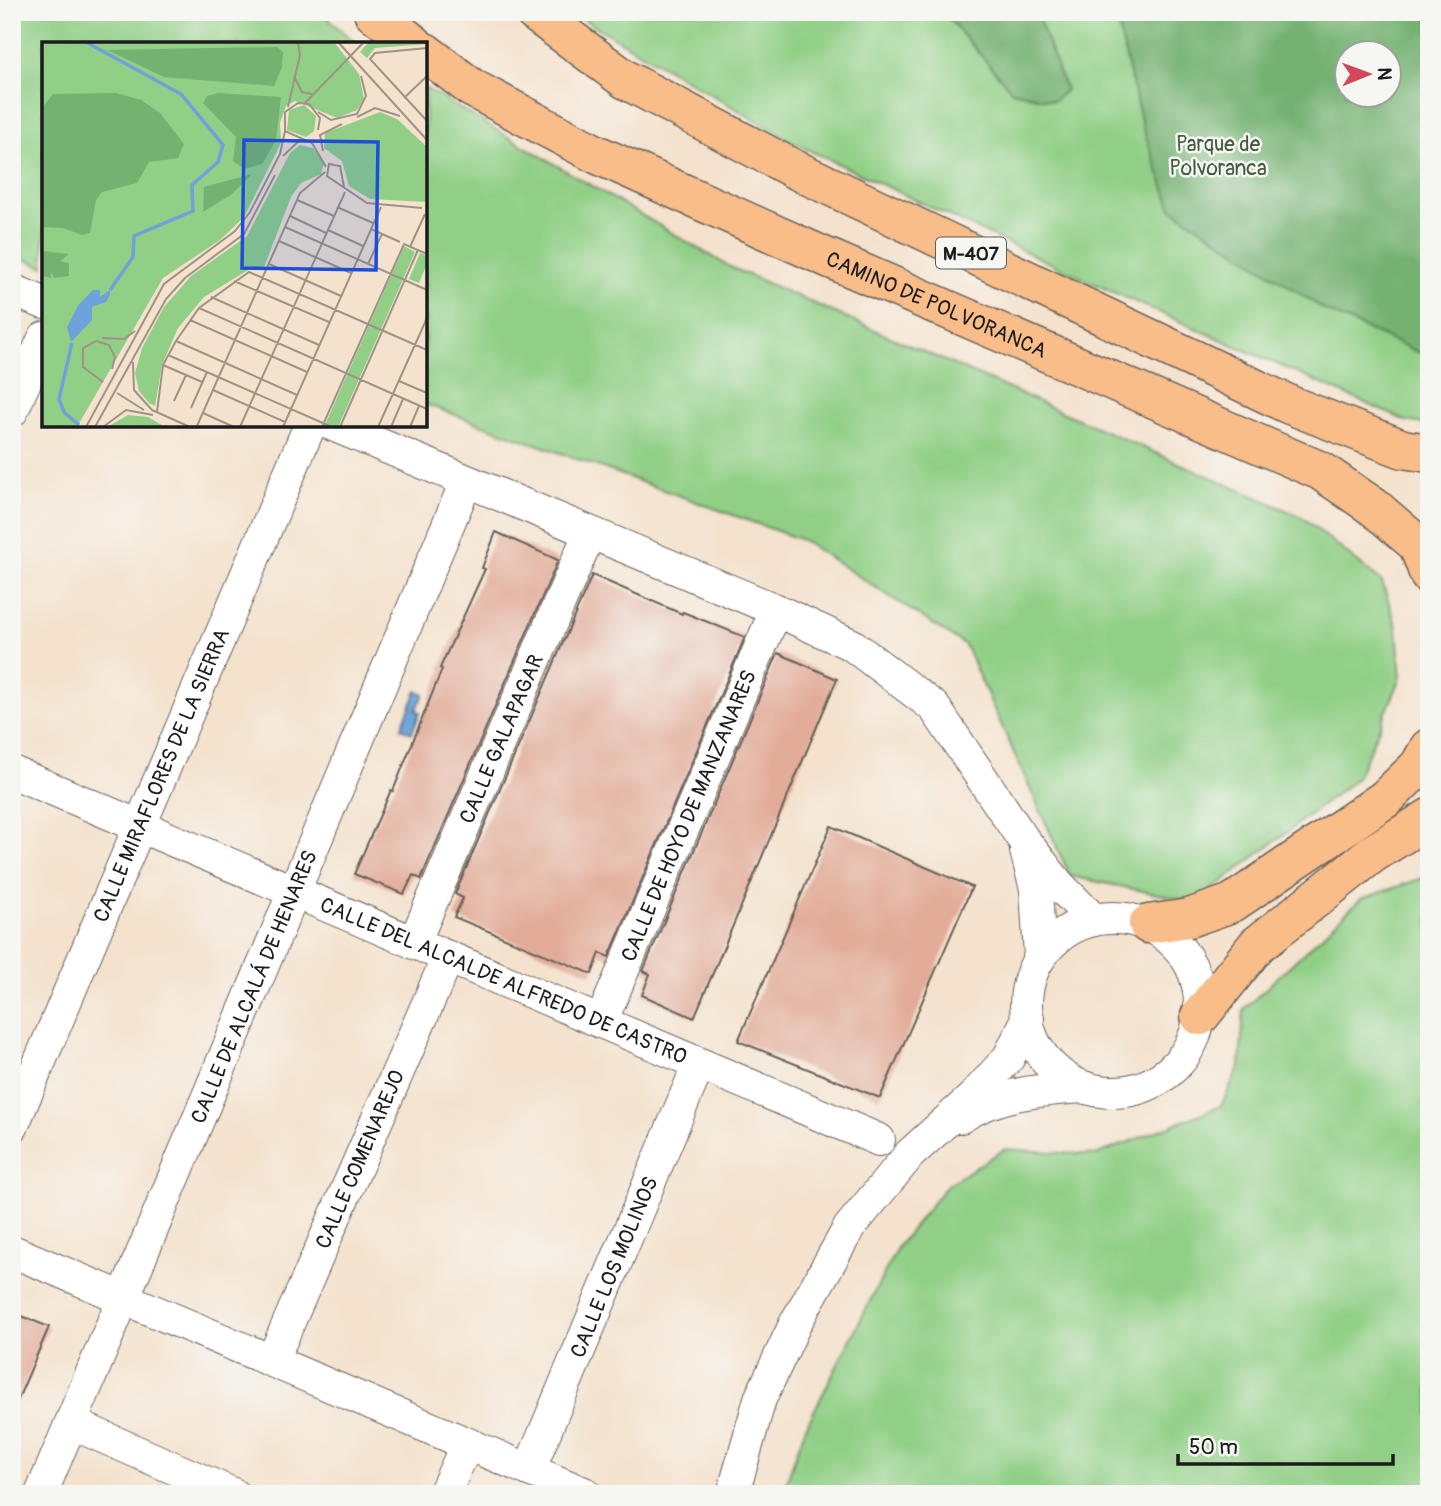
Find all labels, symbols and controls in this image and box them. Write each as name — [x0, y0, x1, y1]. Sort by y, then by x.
north arrow — [1332, 38, 1402, 108]
inset map — [42, 42, 427, 427]
text: N — [1372, 67, 1396, 80]
park label: Parque de Polvoranca — [1169, 131, 1267, 182]
road number: M-407 — [936, 238, 1006, 268]
street label: CAMINO DE POLVORANCA — [822, 246, 1051, 365]
street label: CALLE MIRAFLORES DE LA SIERRA — [88, 625, 236, 926]
street label: CALLE GALAPAGAR — [454, 650, 550, 828]
street label: CALLE DE HOYO DE MANZANARES — [615, 666, 763, 966]
street label: CALLE DE ALCALÁ DE HENARES — [185, 847, 324, 1128]
street label: CALLE DEL ALCALDE ALFREDO DE CASTRO — [316, 891, 691, 1071]
street label: CALLE COMENAREJO — [310, 1066, 411, 1253]
street label: CALLE LOS MOLINOS — [565, 1173, 664, 1362]
scale bar — [1178, 1422, 1394, 1466]
text: 50 m — [1189, 1434, 1238, 1461]

